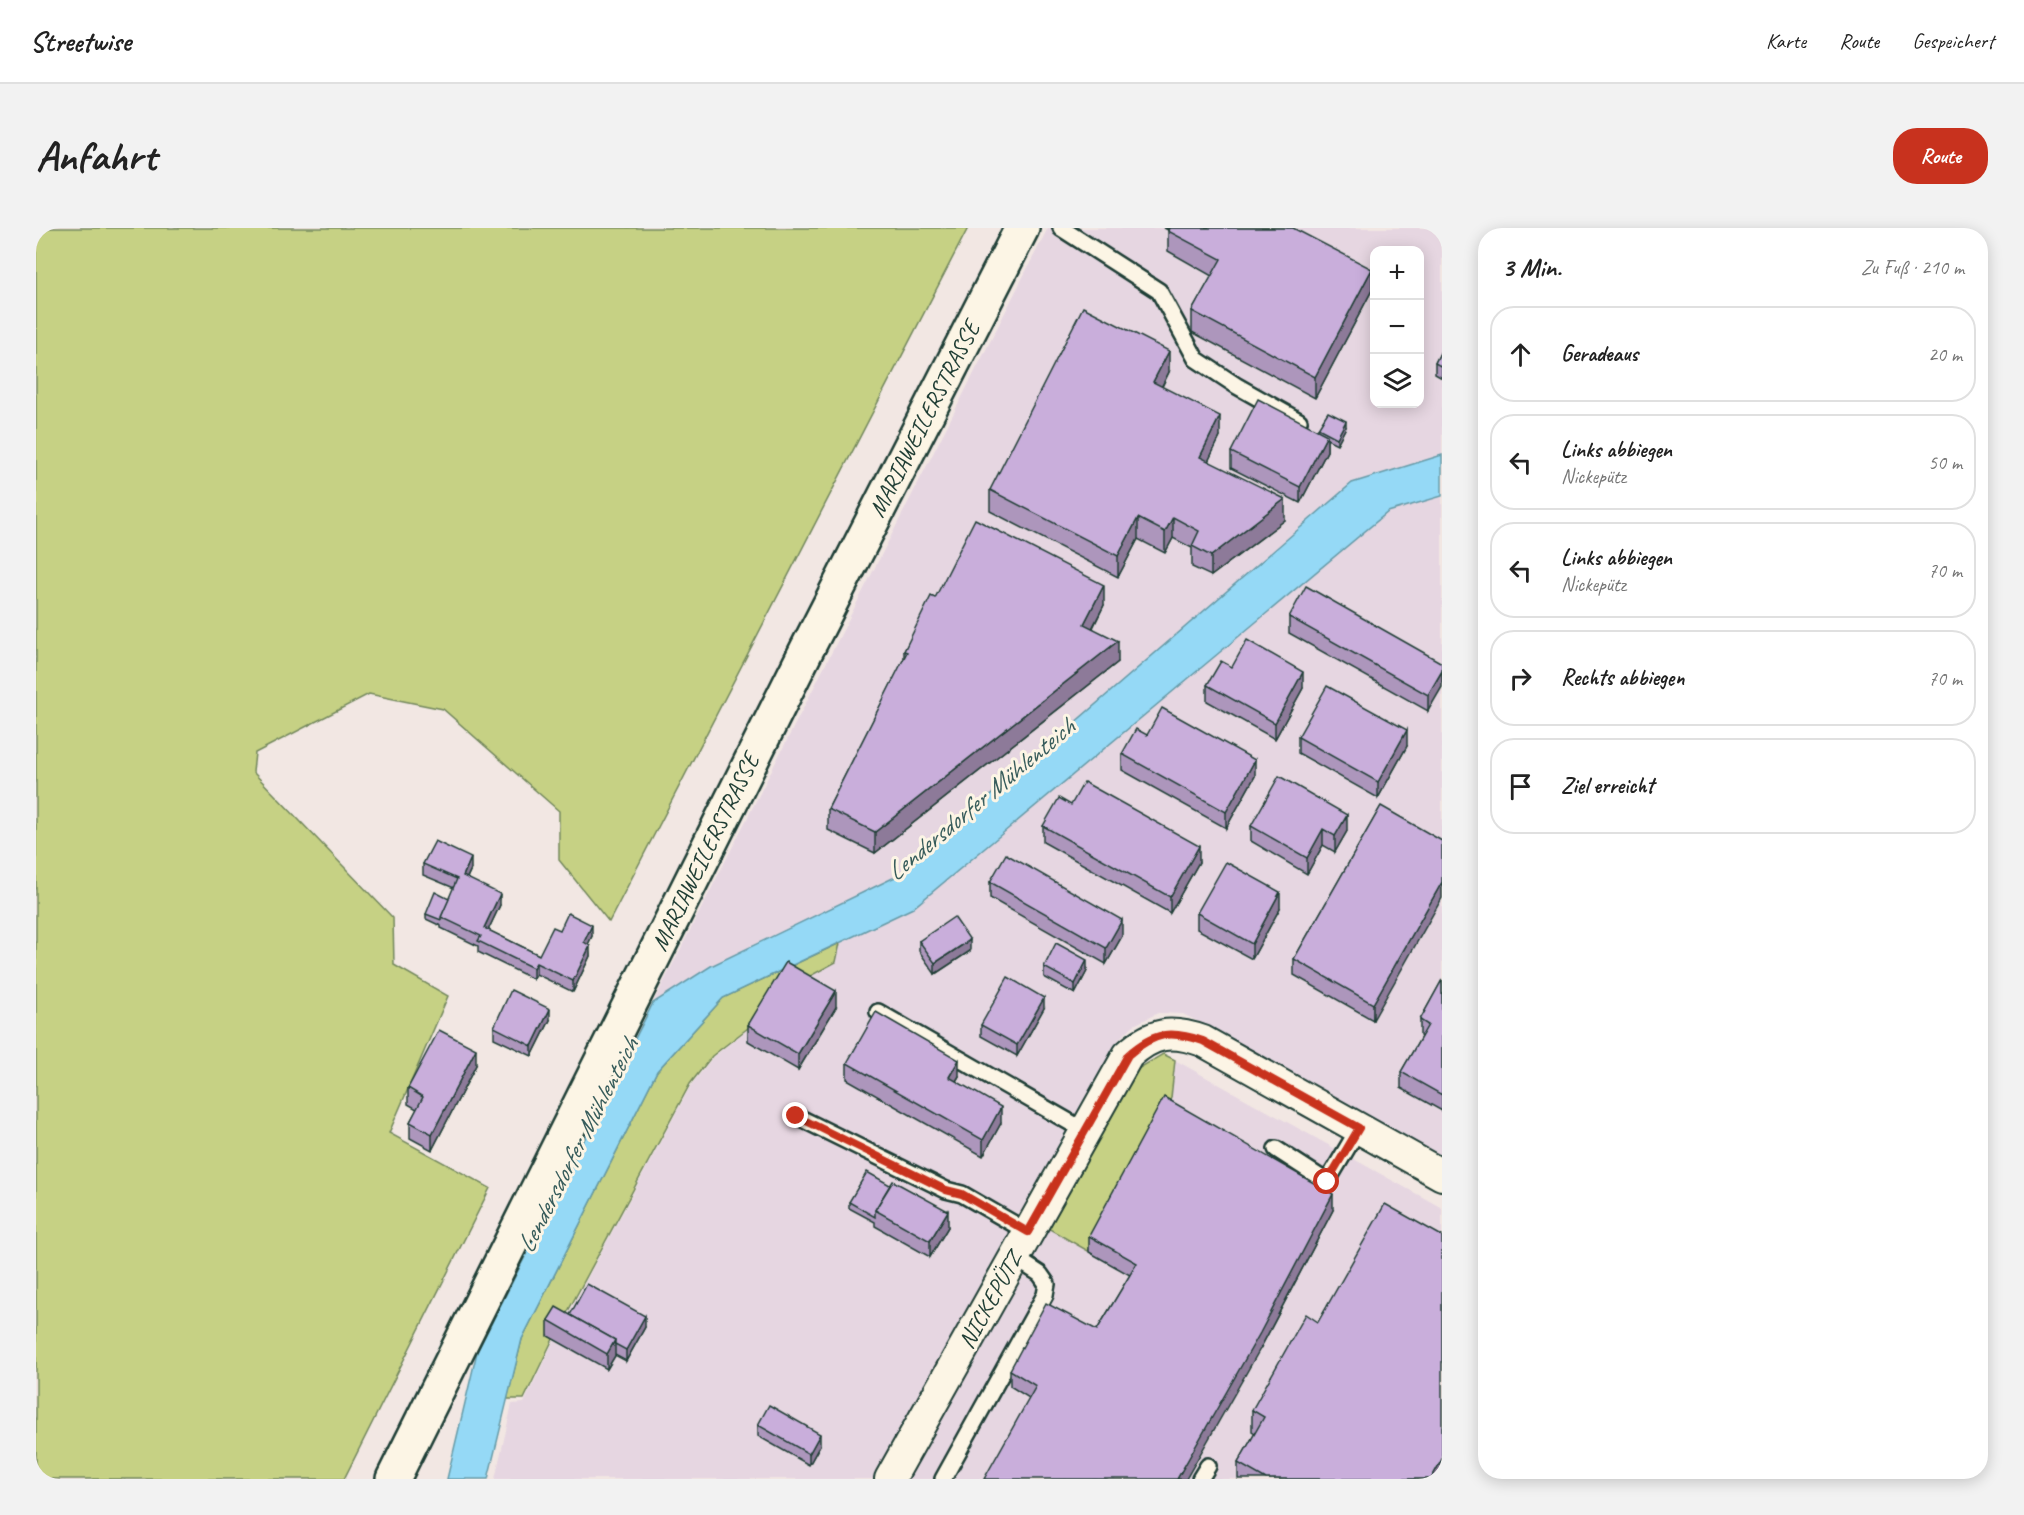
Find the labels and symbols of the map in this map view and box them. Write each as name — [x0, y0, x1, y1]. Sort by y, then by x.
street label: MARIAWEILERSTRASSE — [862, 313, 988, 522]
water label: Lendersdorfer Mühlenteich — [879, 709, 1083, 888]
street label: MARIAWEILERSTRASSE — [644, 746, 767, 956]
water label: Lendersdorfer Mühlenteich — [509, 1030, 647, 1258]
route end — [782, 1102, 808, 1128]
route start — [1313, 1168, 1339, 1194]
street label: NICKEPÜTZ — [951, 1243, 1031, 1354]

